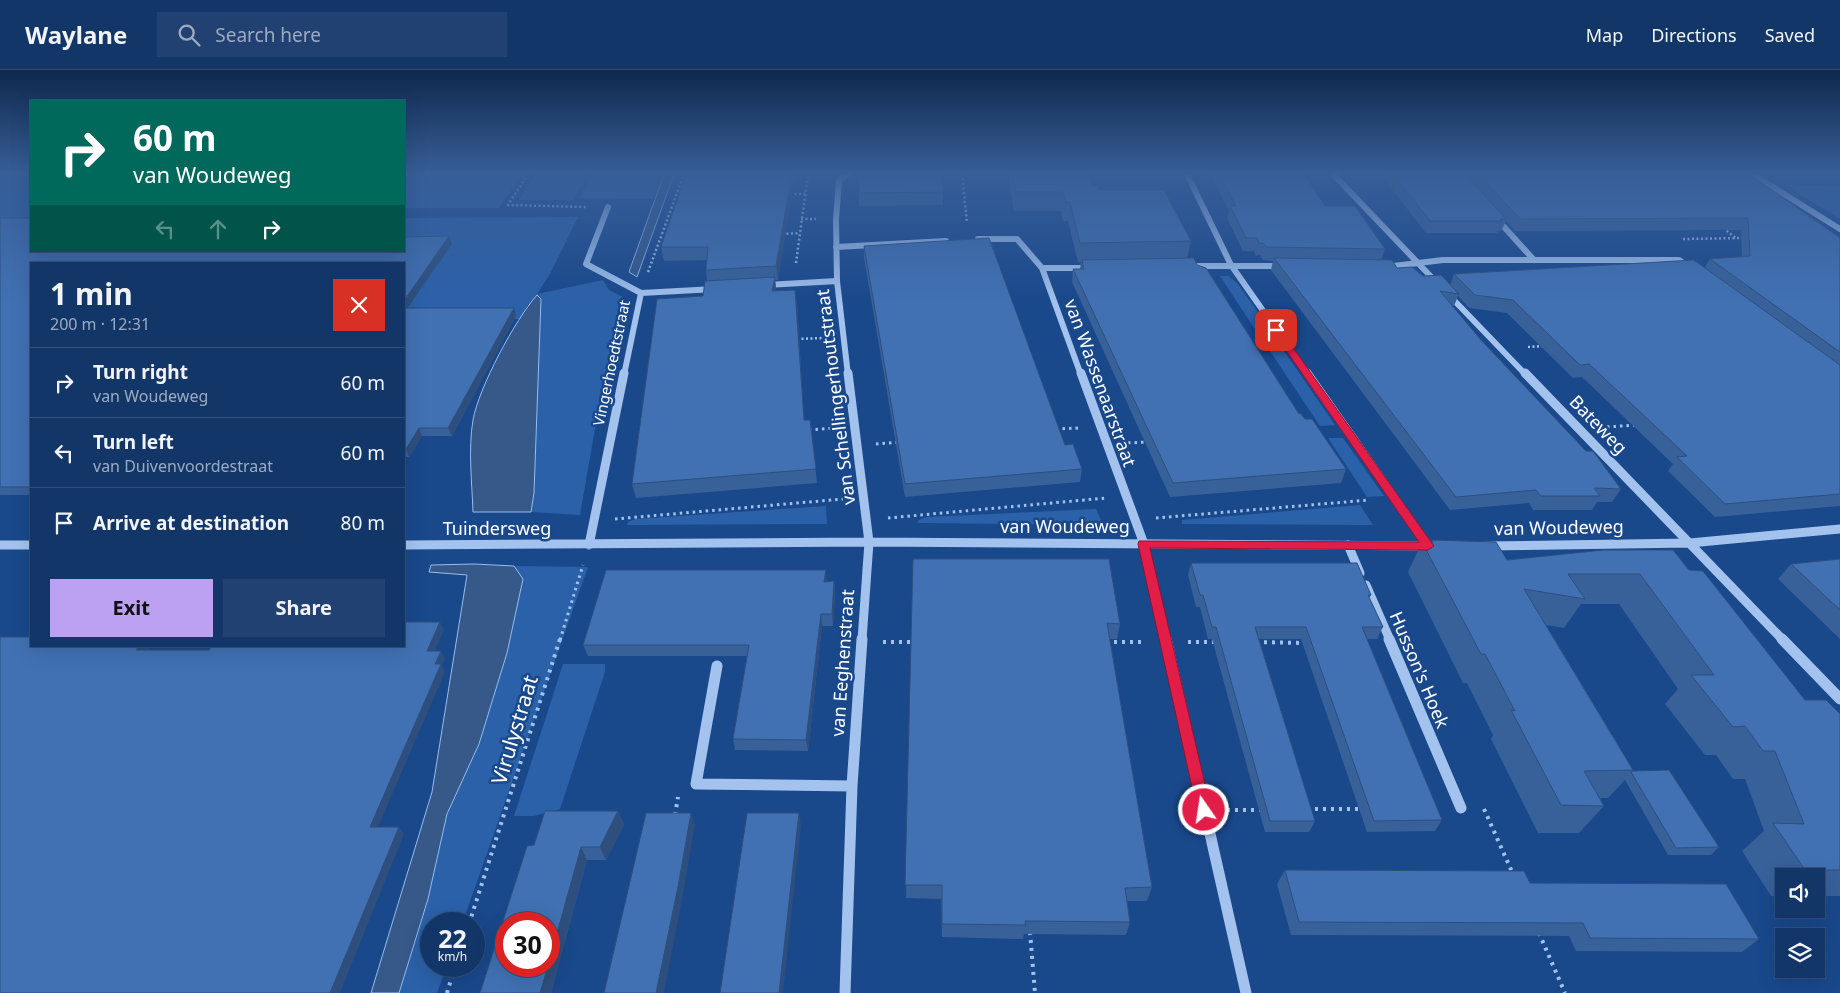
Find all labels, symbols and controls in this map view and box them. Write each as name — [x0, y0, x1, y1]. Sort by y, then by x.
search box — [157, 12, 507, 57]
text: Waylane — [25, 18, 127, 51]
icon: search — [175, 21, 203, 49]
text: Search here — [215, 22, 321, 48]
text: Map — [1586, 23, 1623, 47]
text: Directions — [1651, 23, 1737, 47]
text: Saved — [1765, 23, 1815, 47]
text: 60 m — [133, 114, 216, 161]
icon: right — [50, 120, 115, 185]
text: van Woudeweg — [133, 159, 292, 189]
icon: left — [151, 215, 179, 243]
icon: ahead — [204, 215, 232, 243]
icon: right — [257, 215, 285, 243]
text: 1 min — [50, 273, 133, 314]
button: close — [333, 279, 385, 331]
street label: van Schellingerhoutstraat — [810, 287, 860, 506]
street label: van Wassenaarstraat — [1059, 296, 1143, 470]
street label: Vingerhoedtstraat — [588, 297, 634, 428]
pin — [1255, 309, 1297, 351]
text: 200 m · 12:31 — [50, 313, 150, 335]
icon: arrive — [1262, 316, 1290, 344]
text: Turn right — [93, 359, 188, 385]
icon: right — [50, 369, 78, 397]
text: 60 m — [341, 370, 385, 396]
text: van Woudeweg — [93, 385, 208, 407]
street label: Bateweg — [1565, 390, 1633, 459]
text: Turn left — [93, 429, 174, 455]
icon: left — [50, 439, 78, 467]
text: 60 m — [341, 440, 385, 466]
text: van Duivenvoordestraat — [93, 455, 273, 477]
icon: arrive — [50, 509, 78, 537]
text: Arrive at destination — [93, 510, 289, 536]
text: 80 m — [341, 510, 385, 536]
street label: van Woudeweg — [1000, 514, 1130, 538]
street label: van Woudeweg — [1494, 514, 1624, 540]
street label: Tuindersweg — [443, 516, 551, 540]
button: Exit — [50, 579, 213, 637]
button: Share — [223, 579, 385, 637]
street label: van Eeghenstraat — [825, 588, 859, 737]
street label: Husson's Hoek — [1385, 608, 1455, 732]
street label: Virulystraat — [484, 671, 544, 788]
position arrow — [1177, 783, 1229, 835]
map controls — [1775, 868, 1825, 978]
button: sound — [1775, 868, 1825, 918]
speed limit sign: 30 — [495, 912, 560, 977]
text: 22 — [438, 921, 467, 955]
button: layers — [1775, 928, 1825, 978]
text: km/h — [438, 948, 467, 965]

